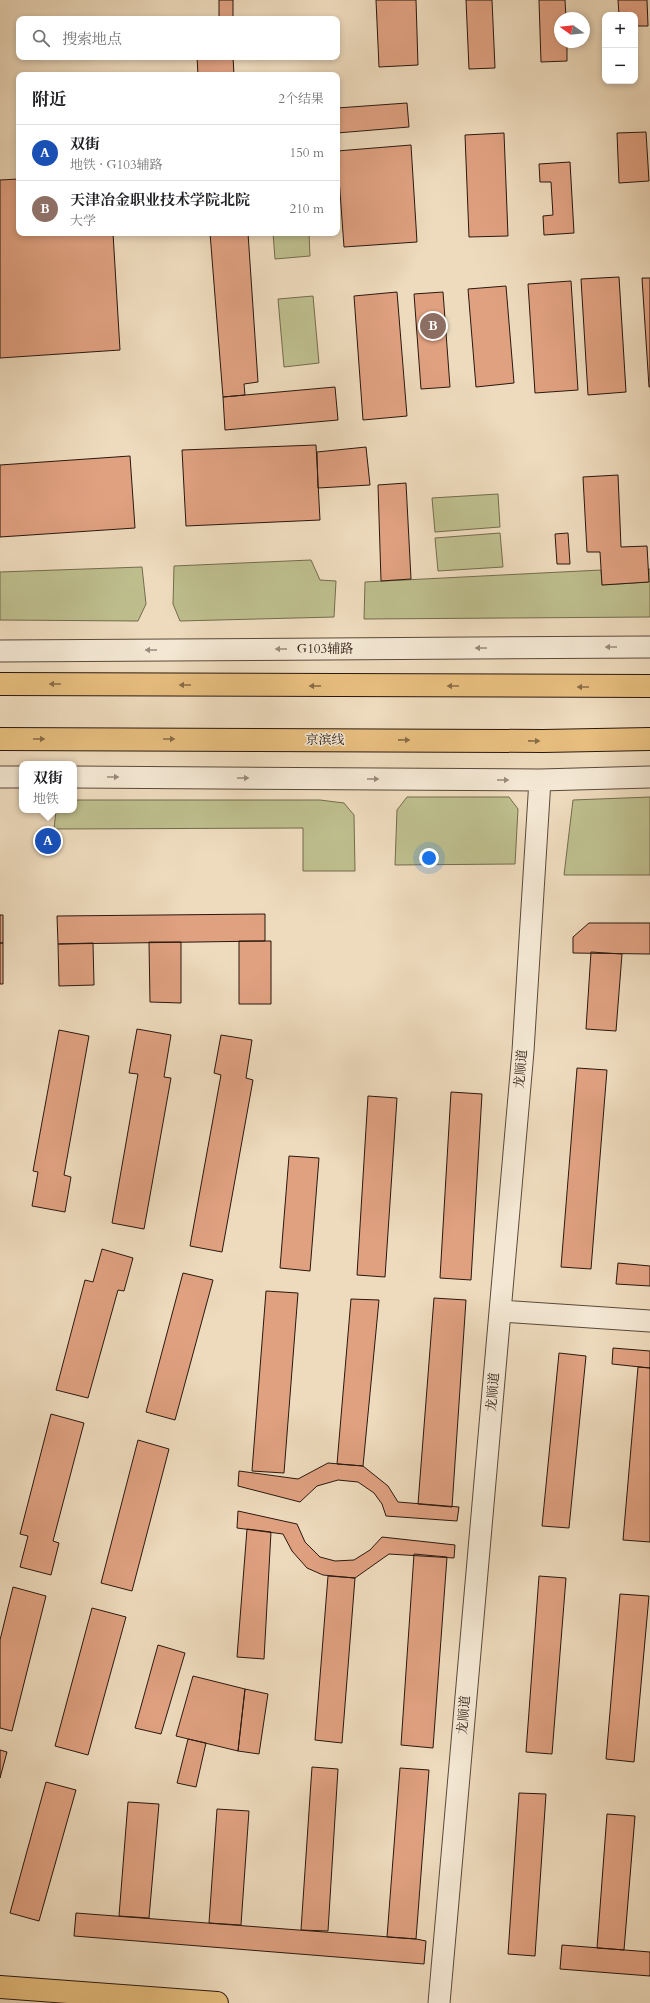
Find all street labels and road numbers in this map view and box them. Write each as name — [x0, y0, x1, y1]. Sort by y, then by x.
street label: G103辅路 — [297, 640, 353, 658]
street label: 京滨线 — [305, 731, 345, 749]
street label: 龙顺道 — [510, 1049, 532, 1089]
street label: 龙顺道 — [482, 1372, 504, 1412]
street label: 龙顺道 — [453, 1695, 475, 1735]

